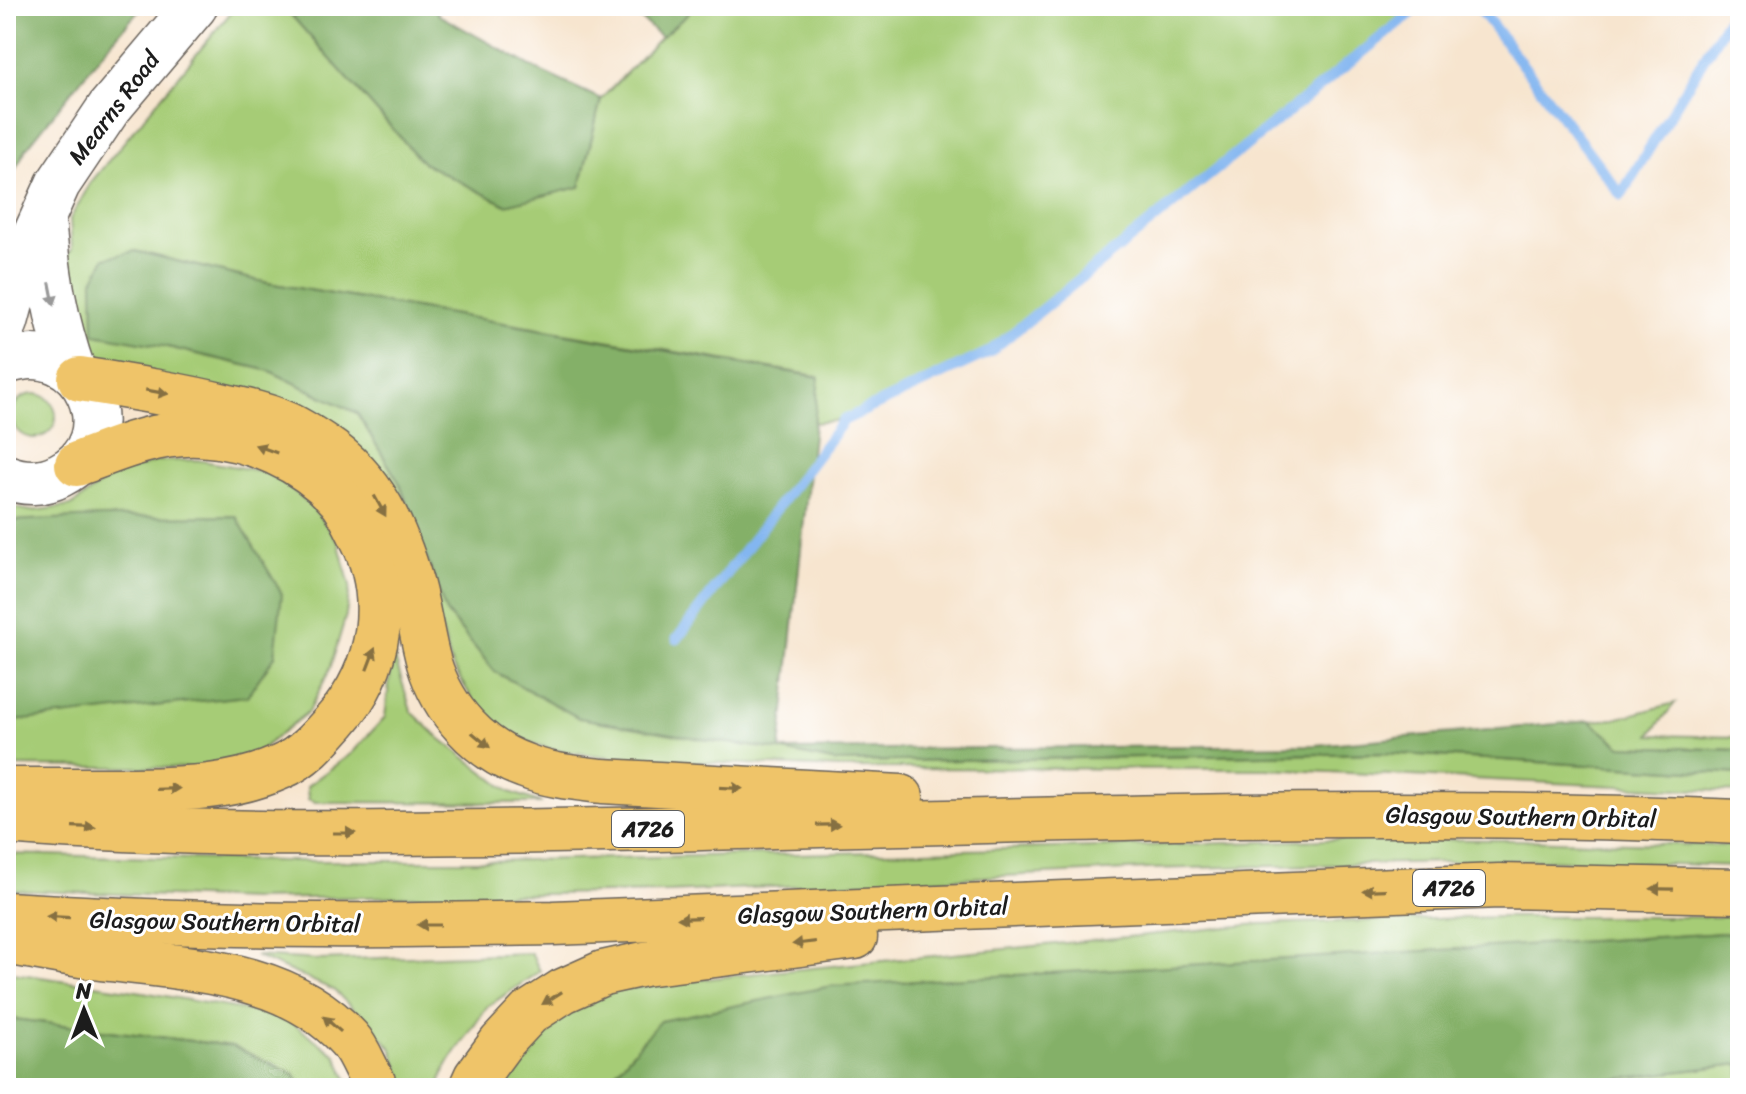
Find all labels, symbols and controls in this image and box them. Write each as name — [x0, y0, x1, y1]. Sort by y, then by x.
street label: Mearns Road — [57, 40, 172, 174]
one-way arrow — [46, 282, 59, 307]
one-way arrow — [145, 387, 170, 399]
one-way arrow — [254, 443, 278, 455]
one-way arrow — [373, 495, 387, 517]
one-way arrow — [365, 647, 378, 671]
one-way arrow — [471, 731, 491, 748]
one-way arrow — [719, 782, 744, 795]
one-way arrow — [156, 783, 181, 795]
street label: Glasgow Southern Orbital — [1385, 794, 1658, 840]
road number: A726 — [612, 811, 684, 847]
one-way arrow — [816, 819, 841, 831]
one-way arrow — [72, 821, 97, 834]
one-way arrow — [332, 827, 357, 839]
road number: A726 — [1413, 870, 1485, 906]
one-way arrow — [1649, 883, 1674, 896]
one-way arrow — [1361, 884, 1386, 897]
street label: Glasgow Southern Orbital — [737, 885, 1010, 937]
street label: Glasgow Southern Orbital — [89, 899, 362, 945]
one-way arrow — [45, 910, 70, 923]
one-way arrow — [676, 911, 701, 924]
one-way arrow — [416, 918, 441, 931]
one-way arrow — [791, 937, 816, 950]
north arrow — [44, 970, 124, 1050]
text: N — [75, 971, 92, 1010]
one-way arrow — [541, 991, 563, 1005]
one-way arrow — [323, 1016, 343, 1033]

